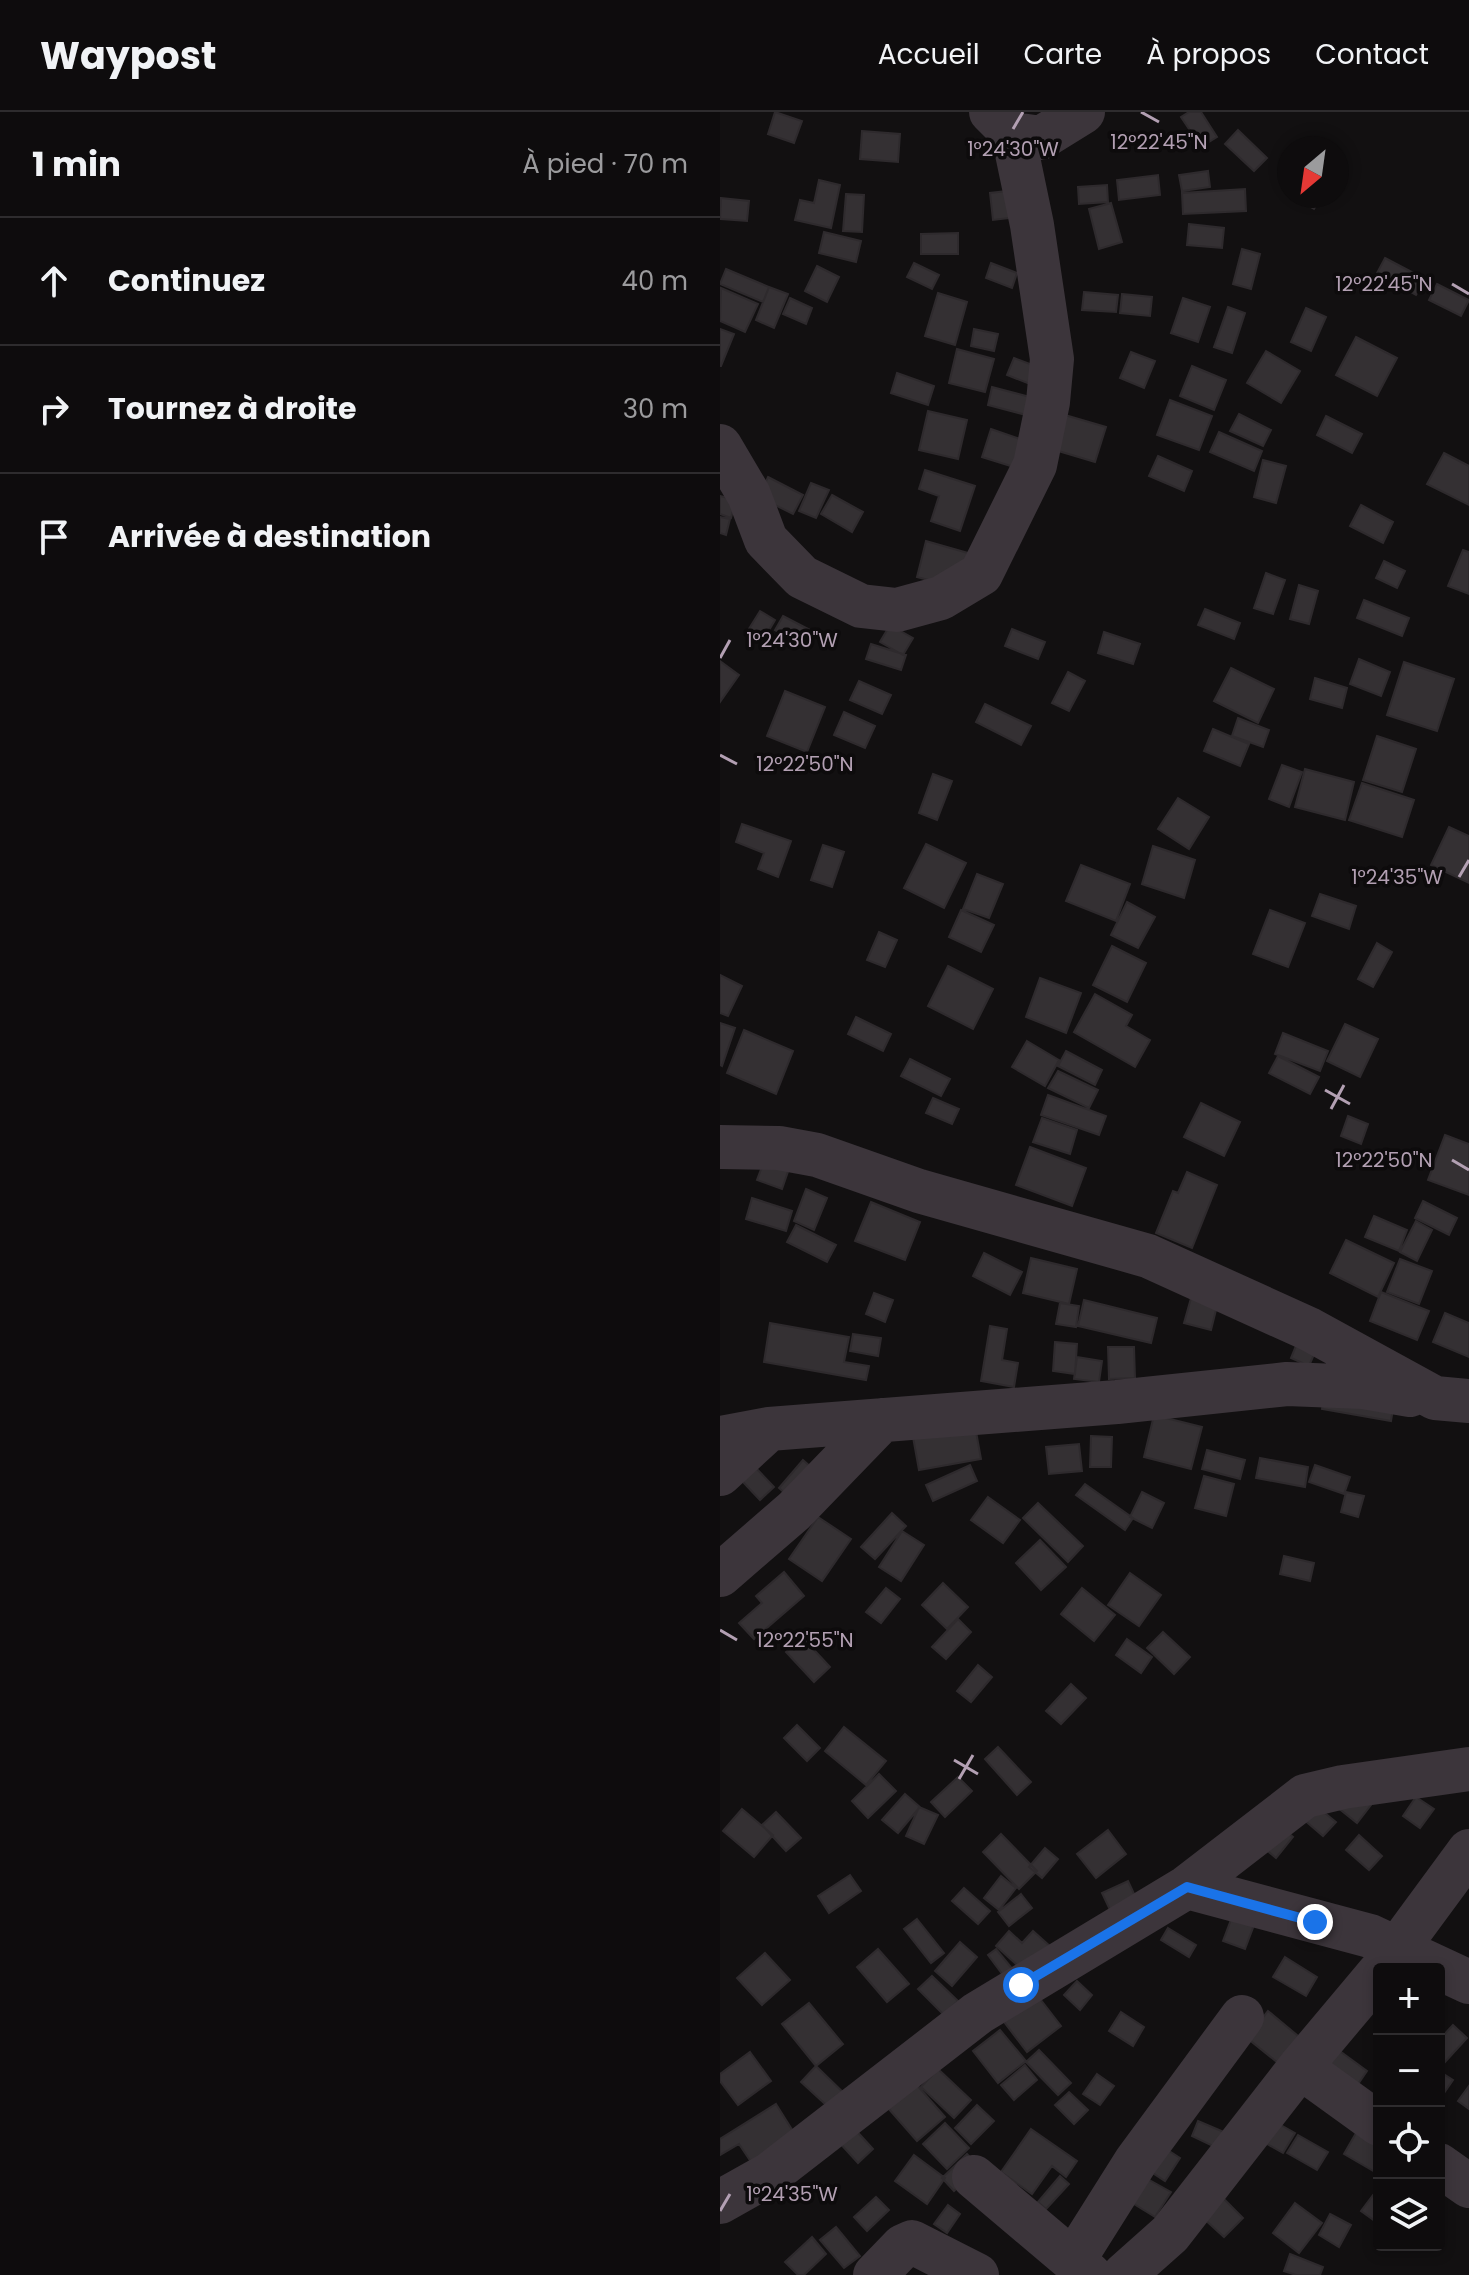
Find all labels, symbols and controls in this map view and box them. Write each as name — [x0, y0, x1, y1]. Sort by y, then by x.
text: Waypost — [40, 29, 216, 82]
text: Accueil — [878, 35, 980, 74]
text: Carte — [1024, 35, 1102, 74]
text: À propos — [1146, 35, 1271, 74]
text: Contact — [1315, 35, 1429, 74]
text: 12°22'45"N — [1110, 128, 1208, 156]
text: 1°24'30"W — [967, 135, 1059, 163]
north arrow — [1277, 136, 1349, 208]
text: 1 min — [32, 140, 121, 188]
text: À pied · 70 m — [522, 146, 688, 182]
icon: ahead — [32, 259, 76, 303]
text: Continuez — [108, 259, 265, 302]
text: 40 m — [622, 263, 688, 299]
text: 12°22'45"N — [1335, 270, 1433, 298]
icon: right — [32, 387, 76, 431]
text: Tournez à droite — [108, 387, 356, 430]
text: 30 m — [623, 391, 688, 427]
icon: arrive — [32, 515, 76, 559]
text: Arrivée à destination — [108, 515, 431, 558]
text: 1°24'30"W — [746, 626, 838, 654]
text: 12°22'50"N — [756, 750, 854, 778]
text: 1°24'35"W — [1351, 863, 1443, 891]
text: 12°22'50"N — [1335, 1146, 1433, 1174]
text: 12°22'55"N — [756, 1626, 854, 1654]
route end — [1297, 1904, 1333, 1940]
map controls — [1373, 1963, 1445, 2251]
button: + — [1373, 1963, 1445, 2035]
route start — [1003, 1967, 1039, 2003]
button: − — [1373, 2035, 1445, 2107]
button: locate — [1373, 2107, 1445, 2179]
button: layers — [1373, 2179, 1445, 2251]
text: 1°24'35"W — [746, 2180, 838, 2208]

